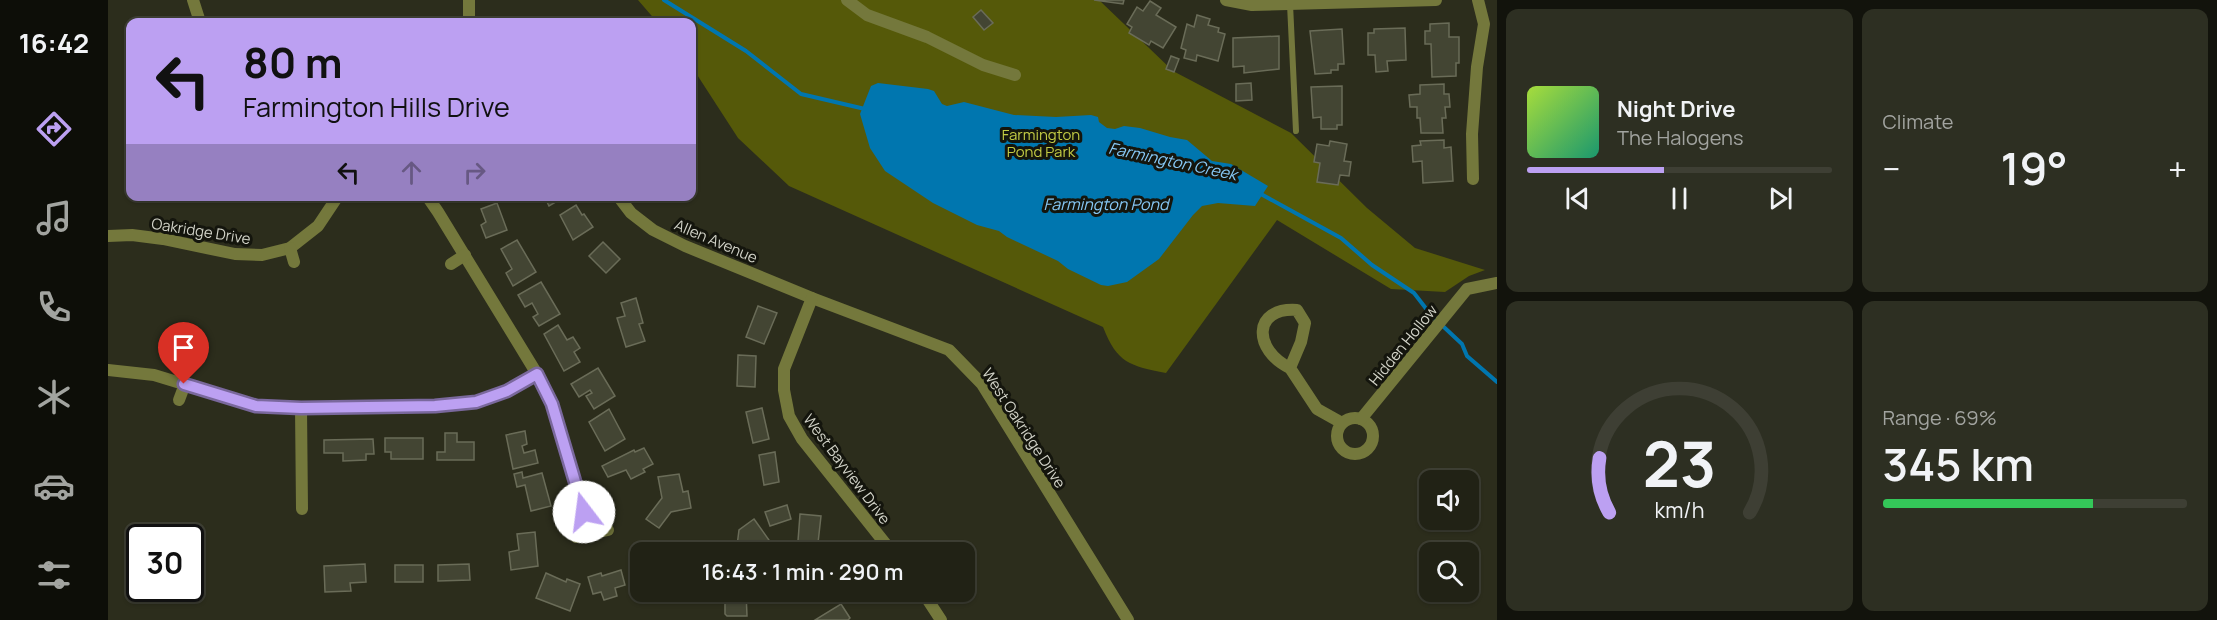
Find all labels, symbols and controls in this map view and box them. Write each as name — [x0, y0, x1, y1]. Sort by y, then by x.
text: 16:42 — [19, 24, 89, 61]
text: 80 m — [243, 33, 343, 91]
icon: left — [144, 42, 222, 120]
text: Farmington Hills Drive — [243, 88, 510, 125]
text: Night Drive — [1617, 94, 1736, 124]
icon: directions — [33, 108, 75, 150]
text: Climate — [1883, 108, 1954, 135]
park label: Farmington Pond Park — [1002, 124, 1080, 162]
text: The Halogens — [1617, 124, 1743, 151]
water label: Farmington Creek — [1107, 137, 1241, 186]
text: 19° — [2001, 137, 2068, 199]
text: − — [1883, 146, 1900, 191]
text: + — [2168, 146, 2187, 191]
icon: left — [332, 156, 365, 189]
icon: ahead — [395, 156, 428, 189]
icon: right — [458, 156, 491, 189]
icon: previous — [1561, 182, 1594, 215]
icon: pause — [1663, 182, 1696, 215]
icon: next — [1764, 182, 1797, 215]
water label: Farmington Pond — [1044, 193, 1171, 215]
icon: music — [33, 197, 75, 239]
street label: Oakridge Drive — [150, 213, 252, 249]
street label: Allen Avenue — [671, 214, 761, 268]
icon: phone — [33, 286, 75, 328]
street label: Hidden Hollow — [1364, 300, 1442, 390]
pin — [158, 322, 209, 384]
icon: arrive — [167, 331, 200, 364]
street label: West Oakridge Drive — [977, 364, 1071, 492]
icon: climate — [33, 376, 75, 418]
text: Range · 69% — [1883, 404, 1997, 431]
street label: West Bayview Drive — [799, 410, 896, 529]
text: 23 — [1643, 420, 1716, 506]
text: 345 km — [1883, 433, 2034, 495]
icon: car — [33, 465, 75, 507]
map controls — [1419, 470, 1479, 602]
button: sound — [1419, 470, 1479, 530]
position arrow — [552, 480, 616, 544]
text: km/h — [1654, 495, 1704, 524]
speed limit sign: 30 — [126, 524, 204, 602]
button: search — [1419, 542, 1479, 602]
icon: filters — [33, 554, 75, 596]
text: 16:43 · 1 min · 290 m — [702, 557, 903, 587]

